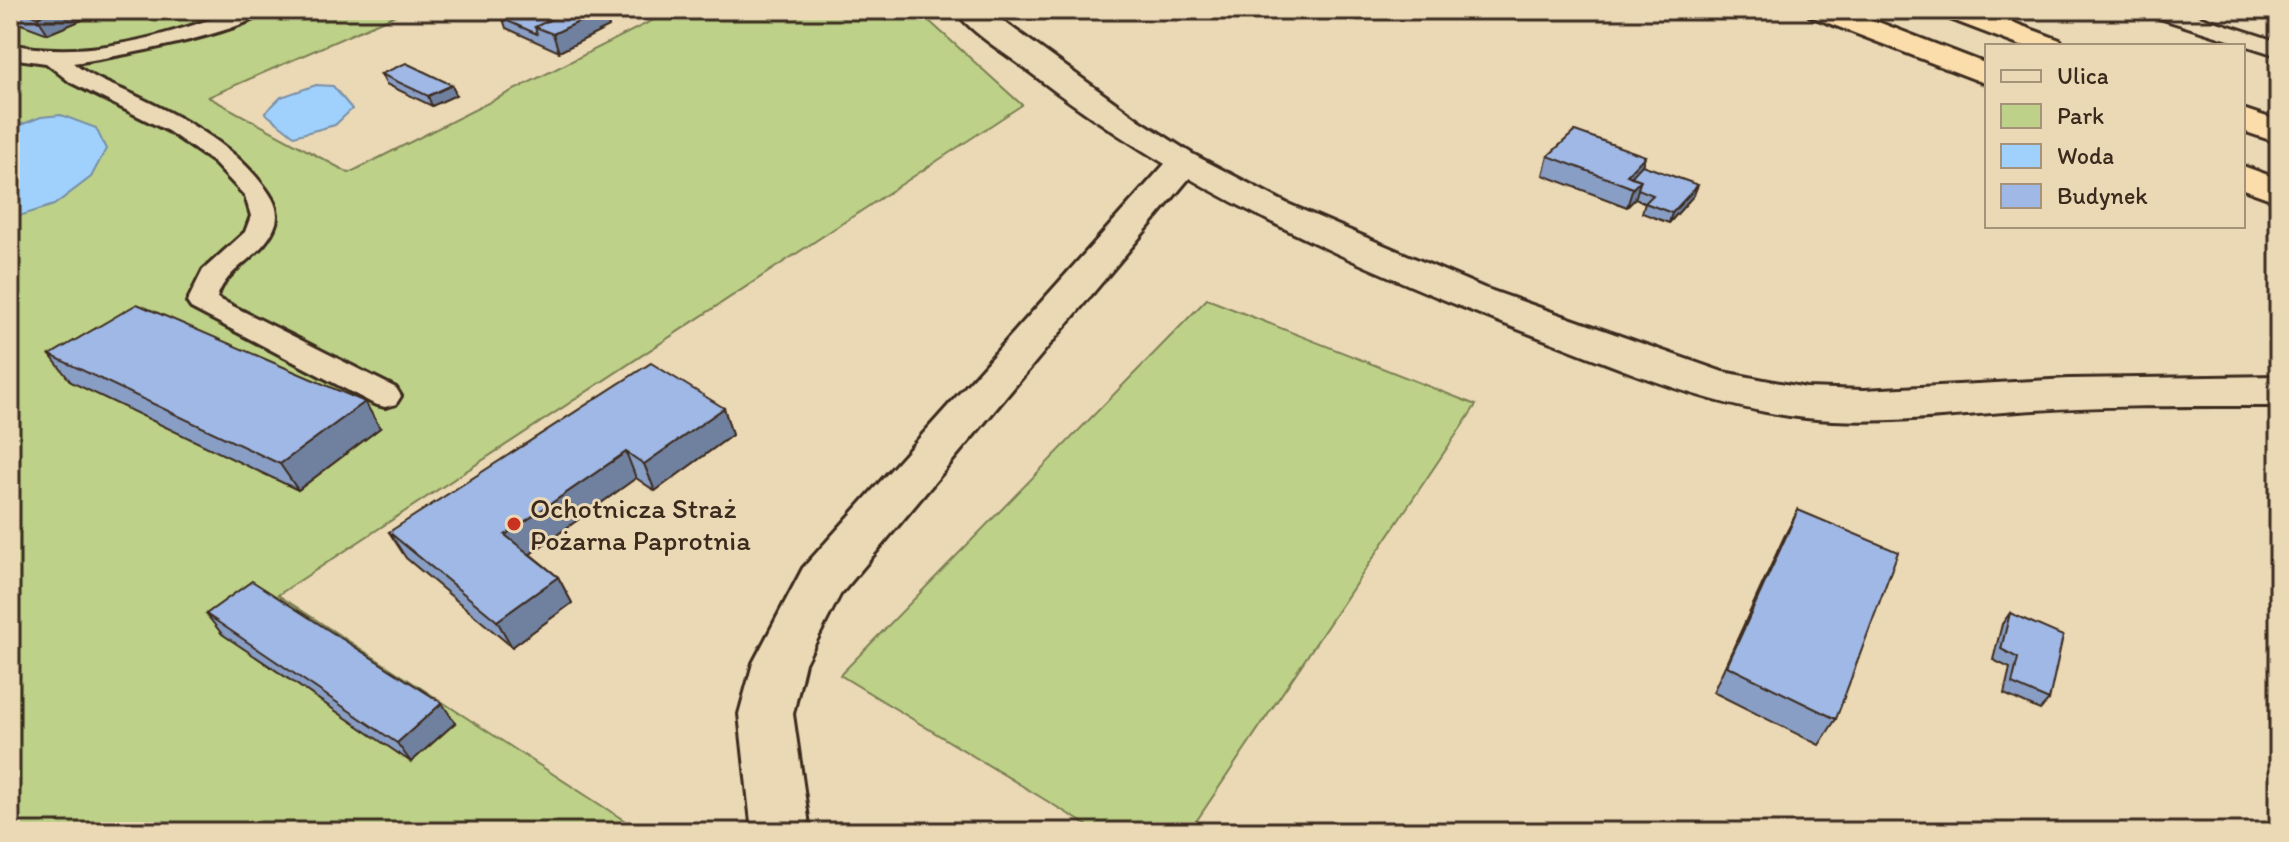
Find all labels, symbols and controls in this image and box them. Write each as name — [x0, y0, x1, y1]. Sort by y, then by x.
legend — [1985, 44, 2245, 228]
text: Ulica — [2057, 61, 2109, 90]
text: Park — [2057, 101, 2104, 130]
text: Woda — [2057, 141, 2114, 170]
text: Budynek — [2057, 181, 2148, 210]
place label: Ochotnicza Straż Pożarna Paprotnia — [530, 491, 751, 557]
marker: Ochotnicza Straż Pożarna Paprotnia — [505, 515, 523, 533]

